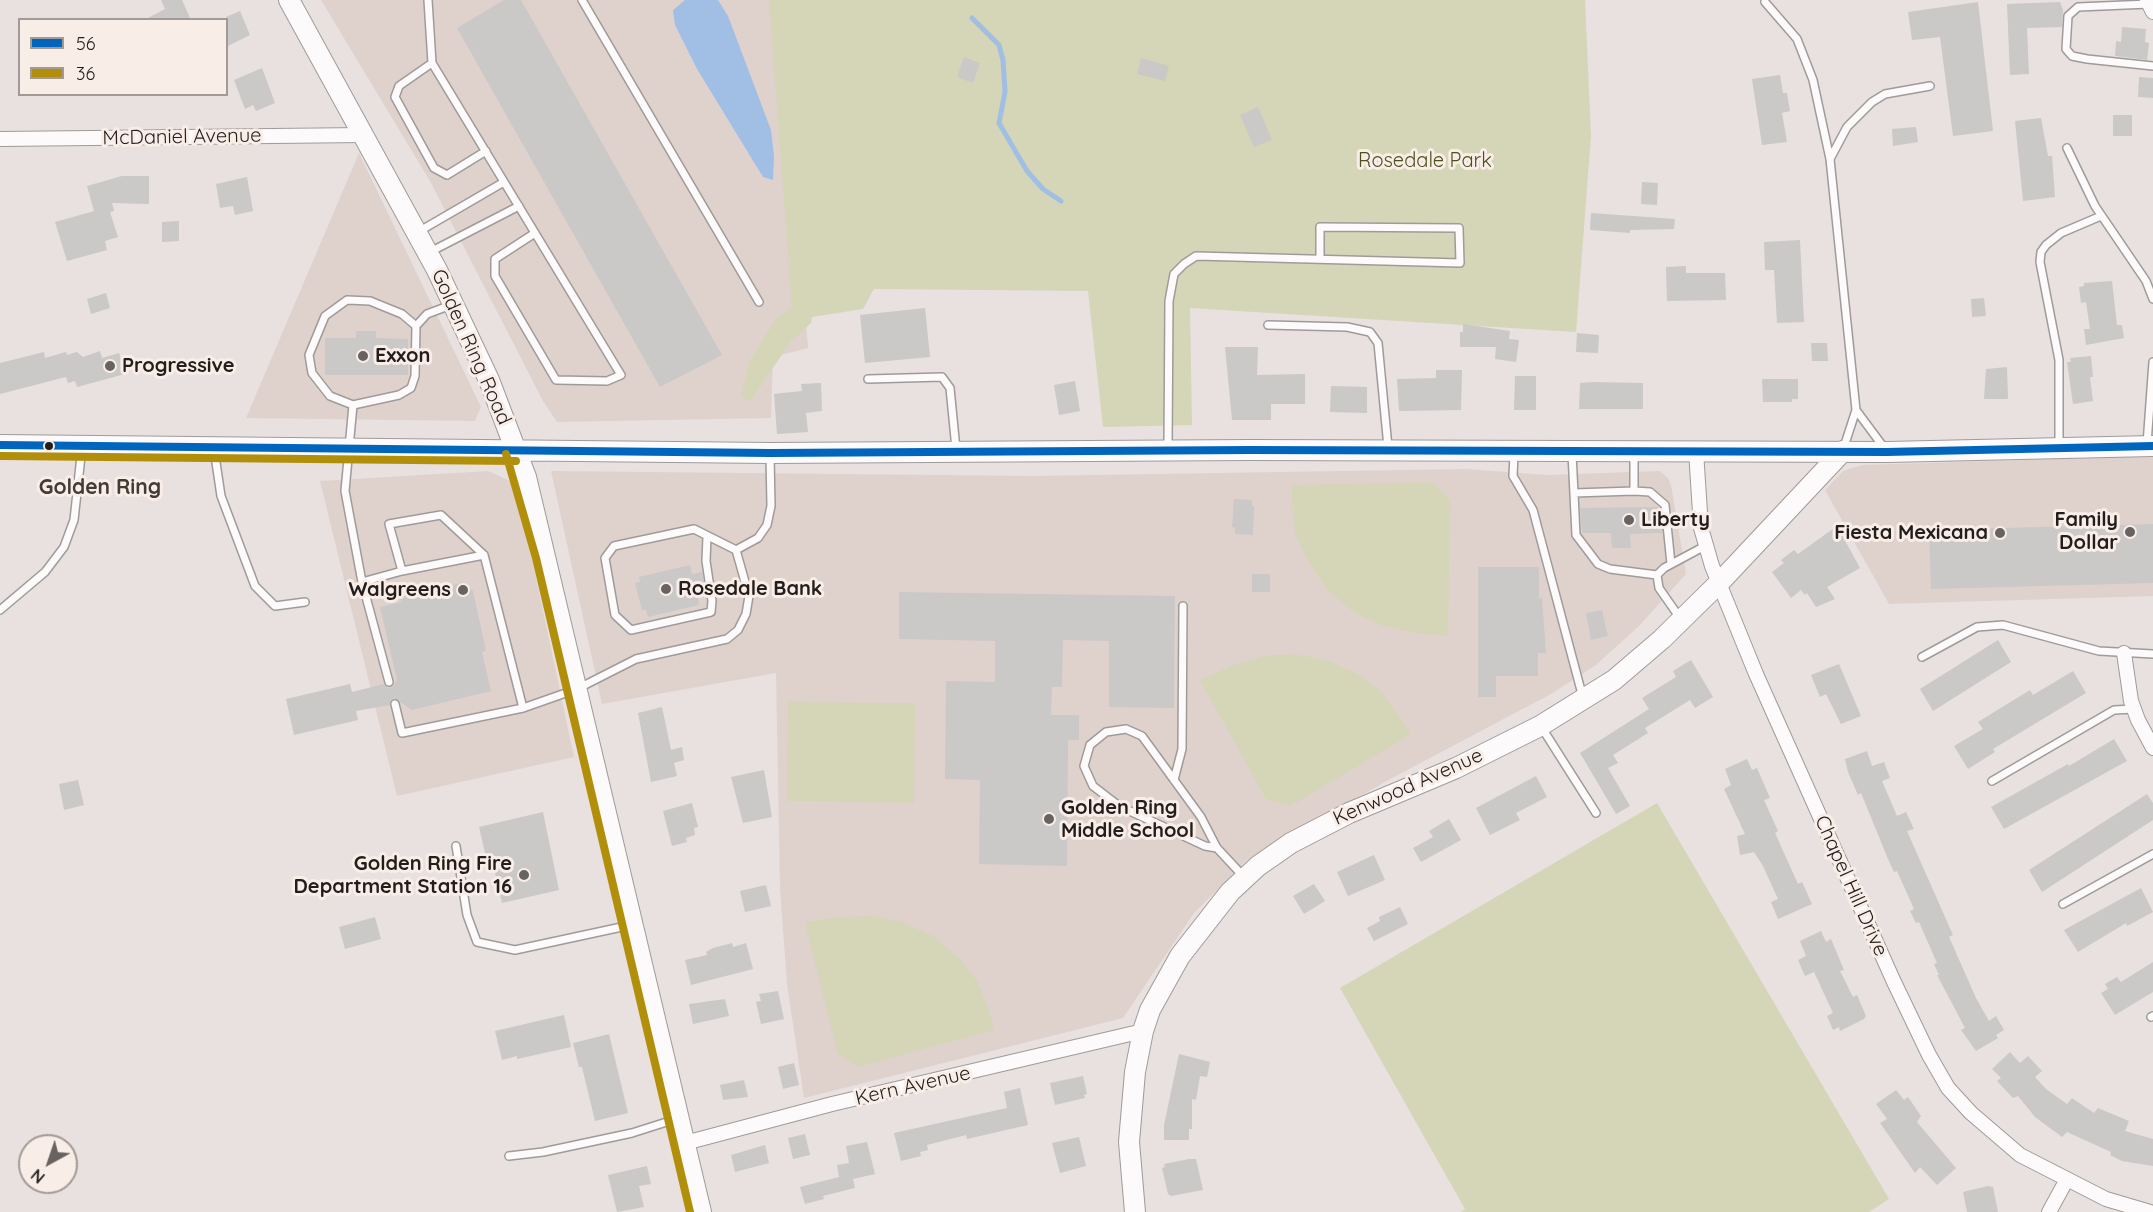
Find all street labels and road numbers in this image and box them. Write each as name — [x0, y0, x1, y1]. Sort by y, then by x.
street label: McDaniel Avenue — [102, 124, 262, 150]
street label: Golden Ring Road — [426, 266, 516, 428]
street label: Kenwood Avenue — [1330, 743, 1486, 831]
street label: Chapel Hill Drive — [1809, 812, 1893, 960]
street label: Kern Avenue — [853, 1061, 973, 1111]

